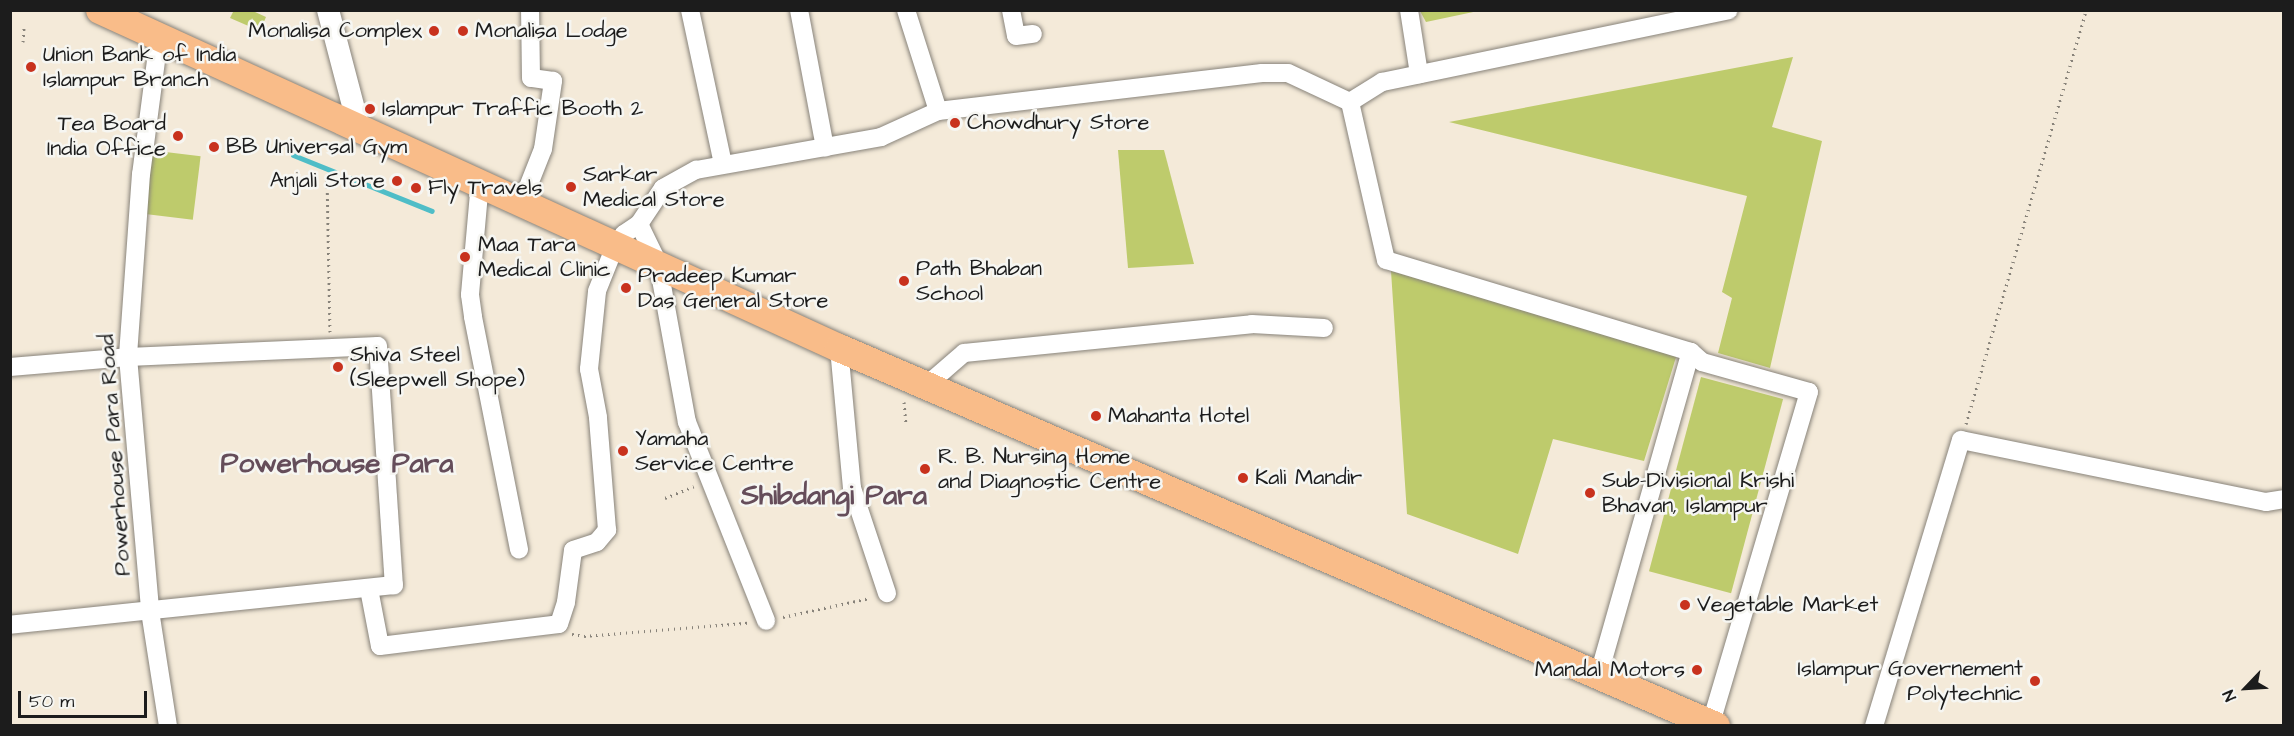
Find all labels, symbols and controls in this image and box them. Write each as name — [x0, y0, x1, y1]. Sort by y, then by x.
place label: Monalisa Complex — [248, 18, 422, 44]
place label: Monalisa Lodge — [475, 18, 628, 44]
marker: Monalisa Complex — [427, 24, 441, 38]
marker: Monalisa Lodge — [456, 24, 470, 38]
place label: Union Bank of India Islampur Branch — [43, 41, 236, 92]
marker: Union Bank of India Islampur Branch — [24, 60, 38, 74]
place label: Islampur Traffic Booth 2 — [382, 96, 643, 122]
marker: Islampur Traffic Booth 2 — [363, 102, 377, 116]
place label: Tea Board India Office — [47, 110, 166, 162]
place label: Chowdhury Store — [967, 110, 1149, 136]
marker: Chowdhury Store — [948, 116, 962, 130]
marker: Tea Board India Office — [171, 129, 185, 143]
place label: BB Universal Gym — [226, 134, 407, 160]
marker: BB Universal Gym — [207, 140, 221, 154]
place label: Sarkar Medical Store — [583, 161, 725, 212]
place label: Anjali Store — [270, 168, 385, 194]
marker: Anjali Store — [390, 174, 404, 188]
place label: Fly Travels — [428, 175, 542, 201]
marker: Sarkar Medical Store — [564, 180, 578, 194]
marker: Fly Travels — [409, 181, 423, 195]
place label: Maa Tara Medical Clinic — [478, 231, 611, 282]
marker: Maa Tara Medical Clinic — [456, 248, 474, 266]
place label: Path Bhaban School — [916, 255, 1042, 306]
place label: Pradeep Kumar Das General Store — [638, 262, 828, 314]
marker: Path Bhaban School — [897, 274, 911, 288]
marker: Pradeep Kumar Das General Store — [619, 281, 633, 295]
street label: Powerhouse Para Road — [93, 333, 137, 577]
place label: Shiva Steel (Sleepwell Shope) — [350, 341, 525, 392]
marker: Shiva Steel (Sleepwell Shope) — [331, 360, 345, 374]
place label: Mahanta Hotel — [1108, 403, 1249, 429]
marker: Mahanta Hotel — [1089, 409, 1103, 423]
place label: Yamaha Service Centre — [635, 425, 794, 476]
place label: R. B. Nursing Home and Diagnostic Centre — [938, 443, 1161, 494]
marker: Yamaha Service Centre — [616, 444, 630, 458]
district label: Powerhouse Para — [221, 447, 453, 481]
marker: R. B. Nursing Home and Diagnostic Centre — [916, 460, 934, 478]
place label: Kali Mandir — [1255, 465, 1362, 491]
place label: Sub-Divisional Krishi Bhavan, Islampur — [1602, 467, 1794, 518]
marker: Kali Mandir — [1236, 471, 1250, 485]
district label: Shibdangi Para — [741, 479, 927, 513]
marker: Sub-Divisional Krishi Bhavan, Islampur — [1583, 486, 1597, 500]
place label: Vegetable Market — [1697, 592, 1878, 618]
marker: Vegetable Market — [1678, 598, 1692, 612]
place label: Islampur Governement Polytechnic — [1798, 655, 2023, 706]
place label: Mandal Motors — [1535, 657, 1685, 683]
north arrow — [2216, 658, 2276, 718]
marker: Mandal Motors — [1690, 663, 1704, 677]
marker: Islampur Governement Polytechnic — [2028, 674, 2042, 688]
scale bar — [21, 679, 150, 717]
text: N — [2218, 686, 2242, 705]
text: 50 m — [29, 689, 74, 714]

